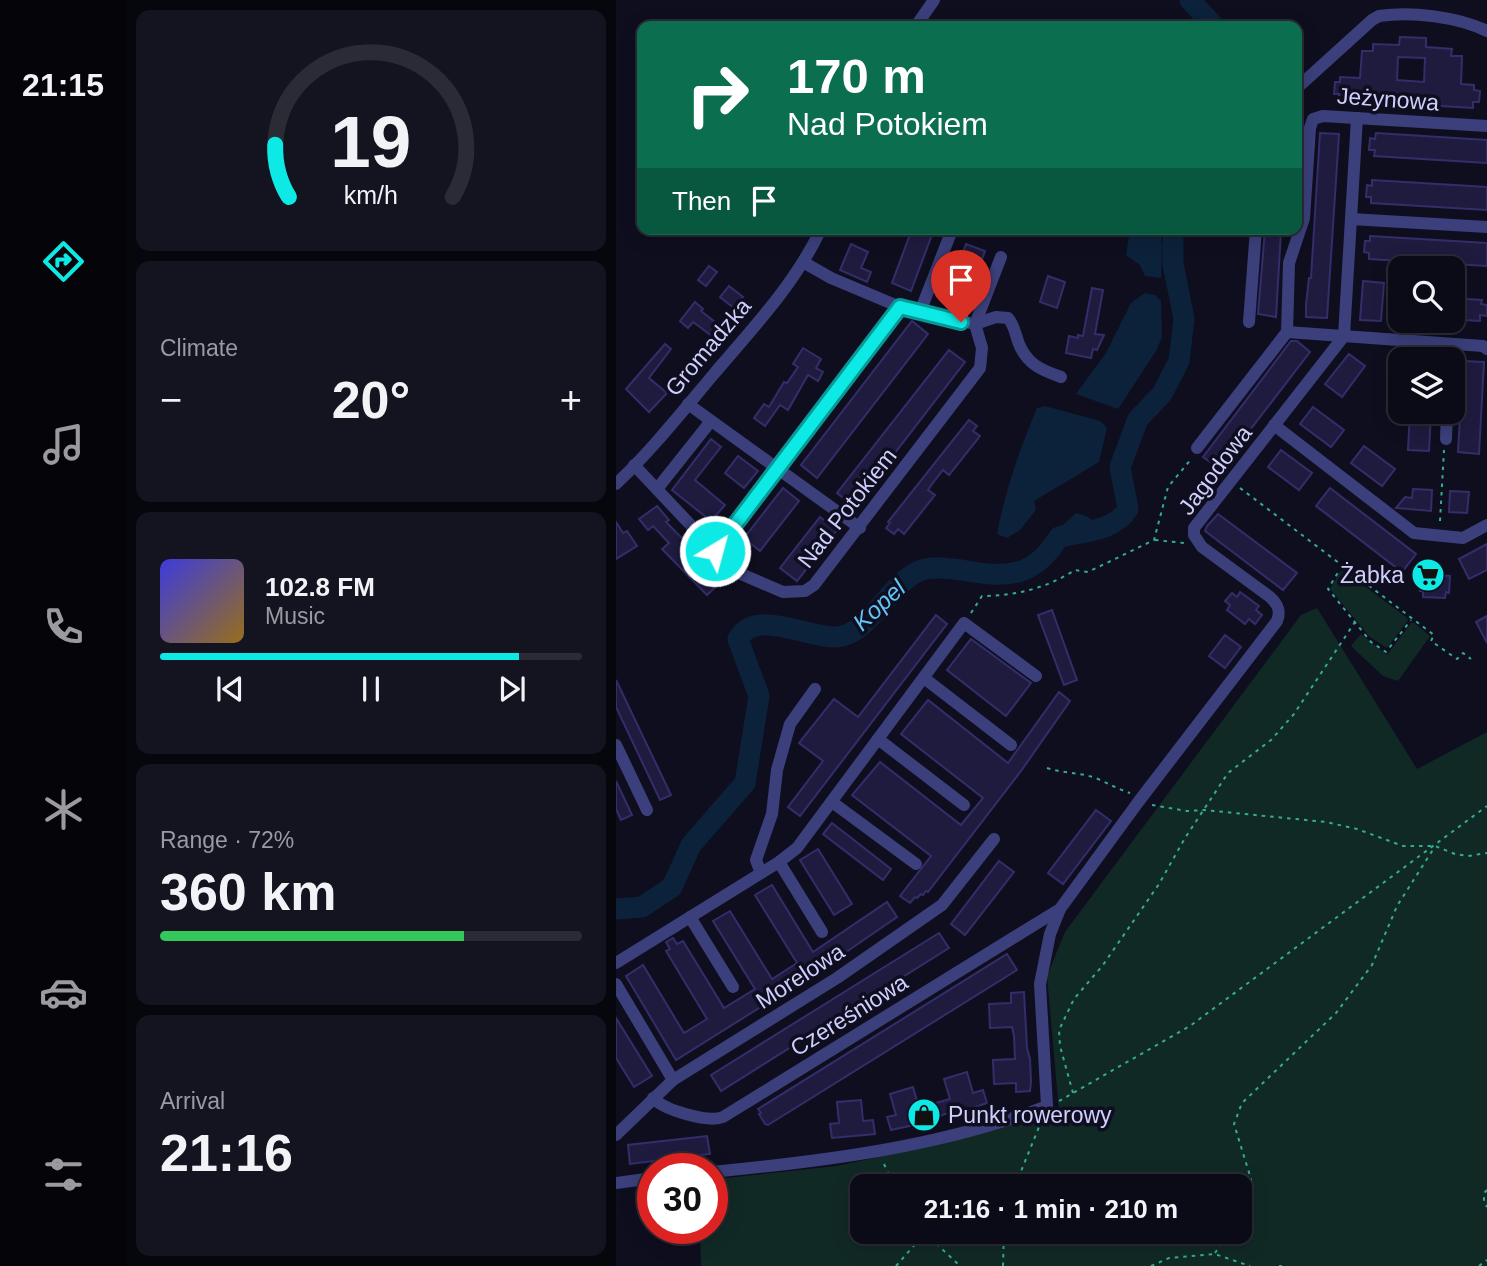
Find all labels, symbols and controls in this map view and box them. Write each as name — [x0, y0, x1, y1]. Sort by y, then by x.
icon: right — [672, 49, 763, 140]
text: 170 m — [787, 49, 926, 103]
text: 21:15 — [22, 67, 104, 103]
street label: Jeżynowa — [1336, 82, 1440, 116]
text: 19 — [331, 101, 411, 182]
text: Nad Potokiem — [787, 106, 988, 142]
text: km/h — [344, 180, 398, 208]
icon: arrive — [745, 182, 783, 220]
text: Then — [672, 186, 731, 216]
icon: directions — [39, 237, 88, 286]
pin — [931, 250, 991, 322]
map controls — [1388, 256, 1465, 424]
button: search — [1388, 256, 1465, 333]
icon: arrive — [942, 261, 980, 299]
street label: Gromadzka — [660, 293, 756, 401]
text: Climate — [160, 335, 238, 361]
button: layers — [1388, 347, 1465, 424]
text: 20° — [332, 371, 410, 429]
text: − — [160, 379, 182, 421]
text: + — [560, 379, 582, 421]
icon: music — [39, 420, 88, 469]
street label: Jagodowa — [1173, 420, 1257, 520]
street label: Nad Potokiem — [792, 443, 902, 573]
position arrow — [678, 514, 752, 588]
supermarket icon: Żabka — [1409, 556, 1447, 594]
place label: Żabka — [1340, 562, 1404, 588]
text: 102.8 FM — [265, 572, 375, 602]
water label: Kopel — [847, 574, 911, 636]
icon: phone — [39, 602, 88, 651]
text: Music — [265, 603, 325, 629]
icon: previous — [211, 670, 249, 708]
icon: pause — [352, 670, 390, 708]
icon: next — [493, 670, 531, 708]
icon: climate — [39, 785, 88, 834]
text: Range · 72% — [160, 827, 294, 853]
text: 360 km — [160, 863, 336, 921]
street label: Morelowa — [751, 938, 849, 1014]
icon: car — [39, 968, 88, 1017]
street label: Czereśniowa — [786, 969, 912, 1061]
text: Arrival — [160, 1088, 225, 1114]
shop icon: Punkt rowerowy — [905, 1096, 943, 1134]
place label: Punkt rowerowy — [948, 1102, 1112, 1128]
text: 21:16 — [160, 1124, 293, 1182]
icon: filters — [39, 1150, 88, 1199]
speed limit sign: 30 — [637, 1153, 728, 1244]
text: 21:16 · 1 min · 210 m — [924, 1194, 1178, 1224]

